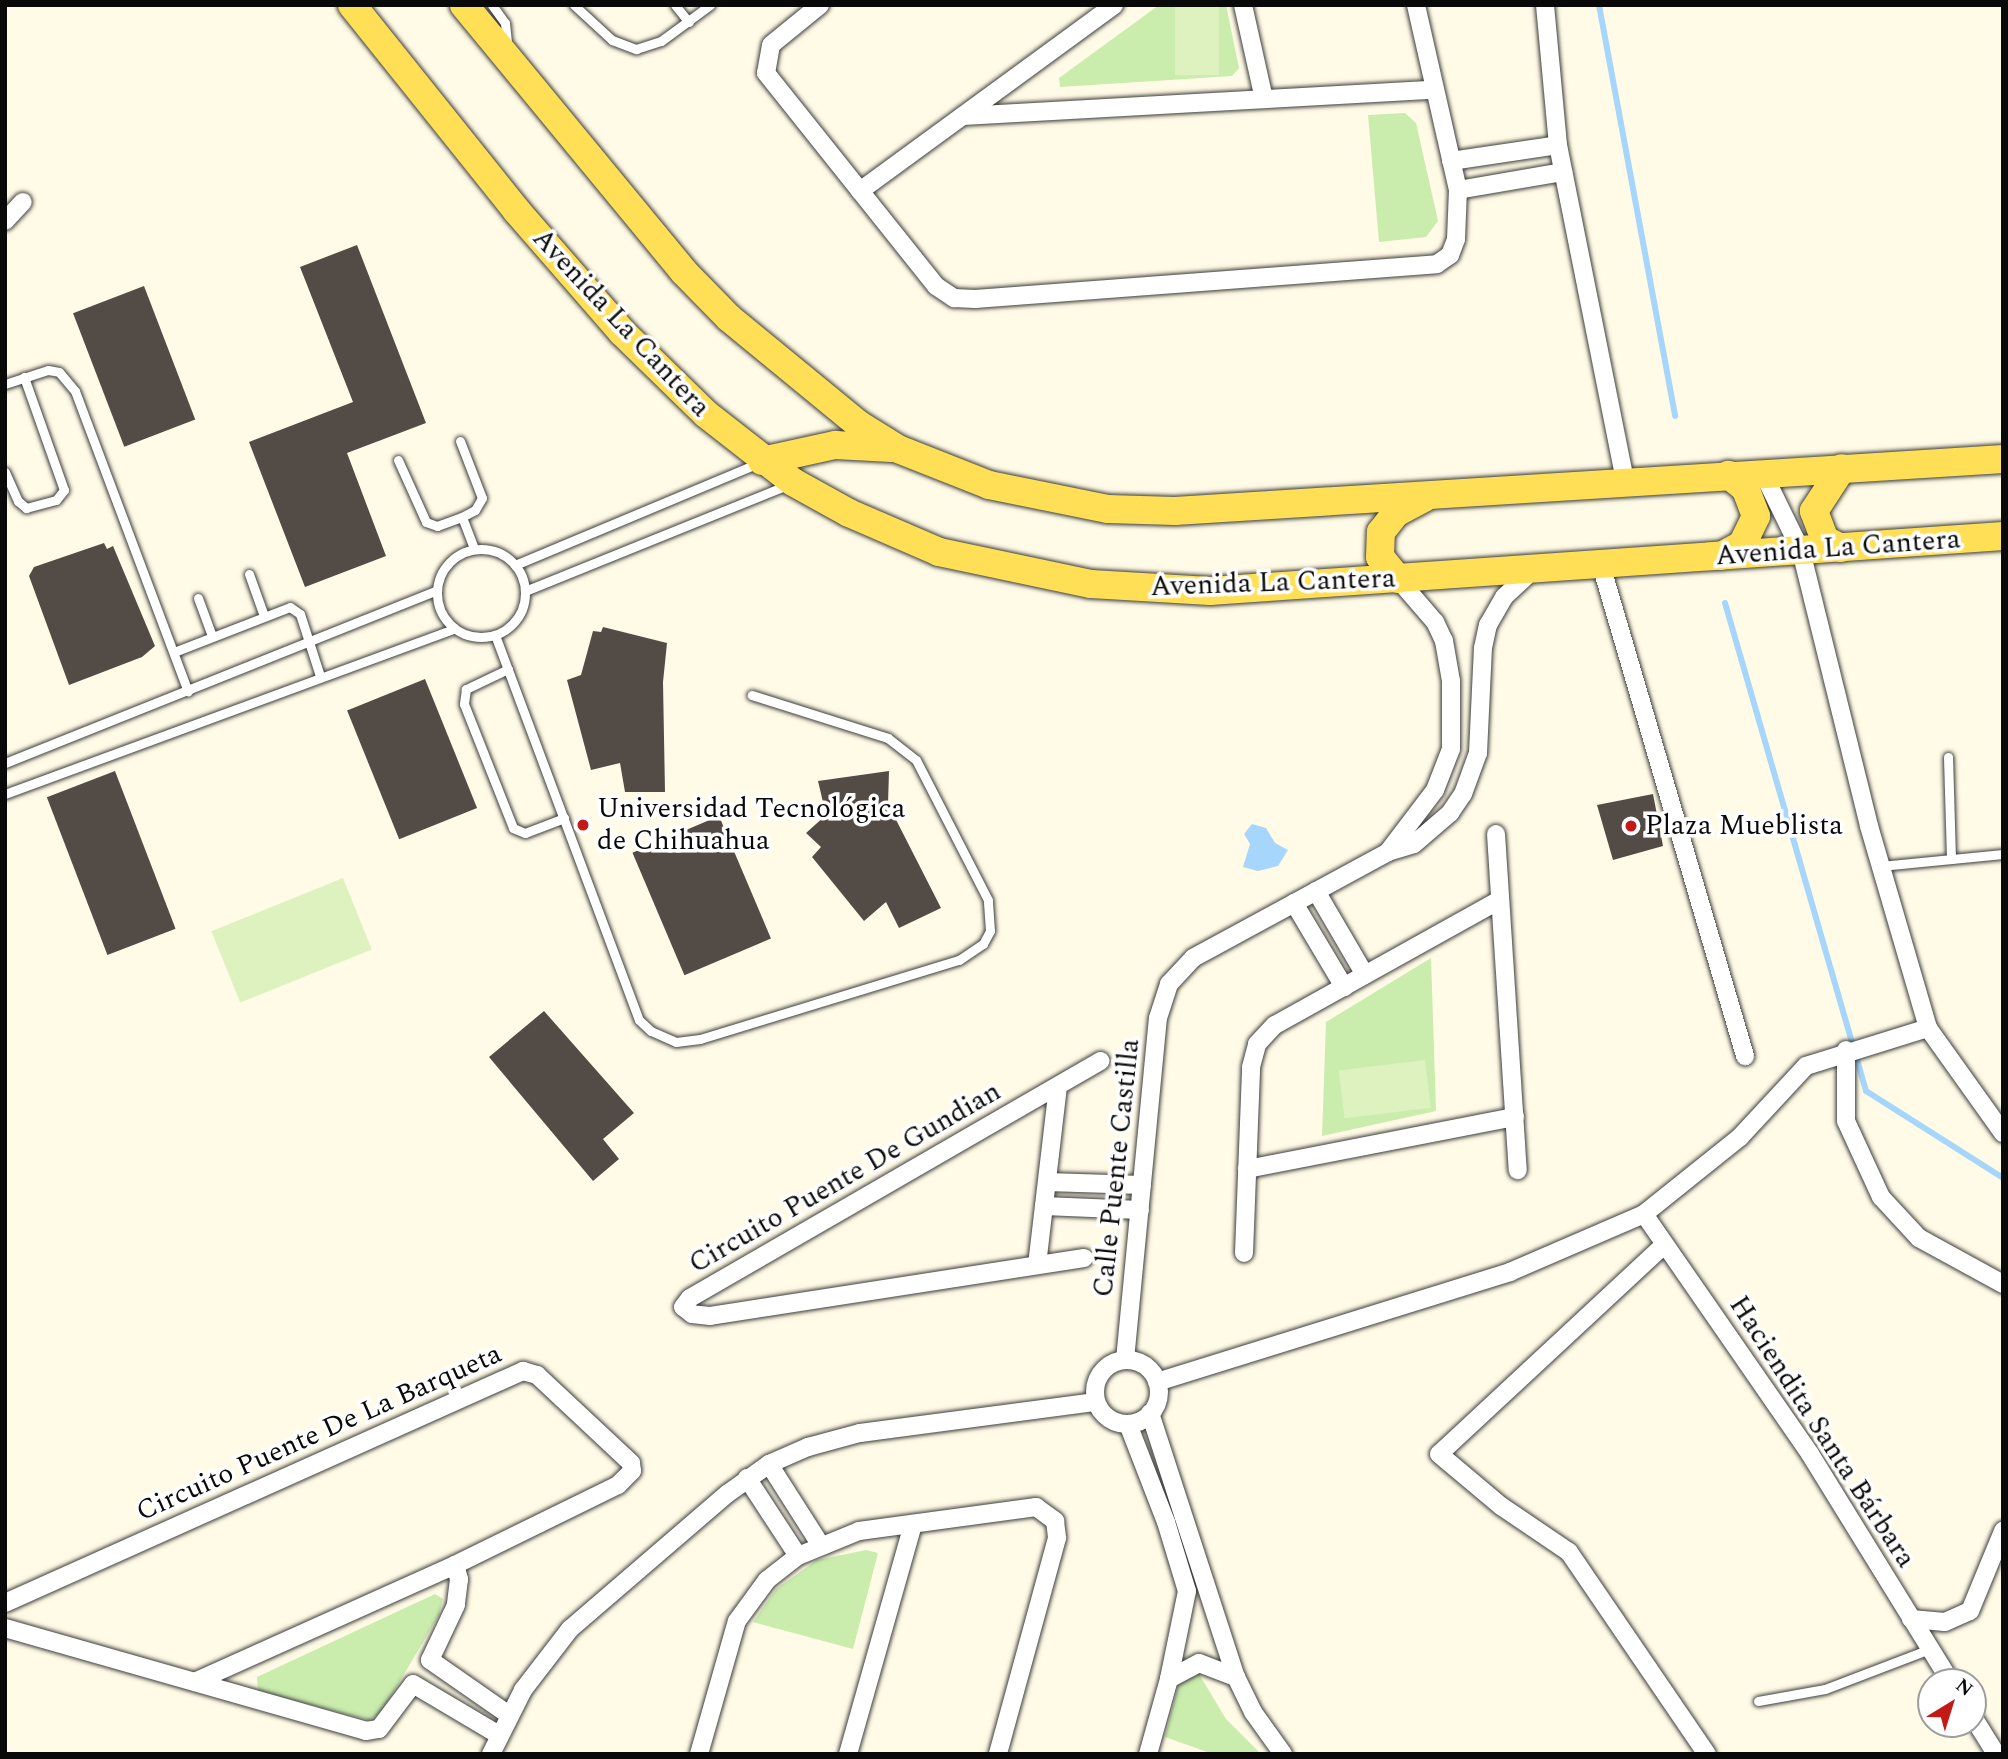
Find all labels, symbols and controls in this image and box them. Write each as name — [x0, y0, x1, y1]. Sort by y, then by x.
street label: Avenida La Cantera — [525, 222, 717, 424]
street label: Avenida La Cantera — [1714, 523, 1962, 573]
street label: Avenida La Cantera — [1150, 562, 1396, 604]
place label: Universidad Tecnológica de Chihuahua — [597, 792, 905, 858]
place label: Plaza Mueblista — [1645, 809, 1843, 843]
marker: Universidad Tecnológica de Chihuahua — [575, 817, 591, 833]
marker: Plaza Mueblista — [1623, 818, 1639, 834]
street label: Calle Puente Castilla — [1087, 1037, 1147, 1299]
street label: Circuito Puente De Gundian — [683, 1075, 1007, 1281]
street label: Haciendita Santa Bárbara — [1722, 1290, 1922, 1574]
street label: Circuito Puente De La Barqueta — [131, 1337, 507, 1529]
north arrow — [1917, 1668, 1987, 1738]
text: N — [1949, 1671, 1979, 1704]

